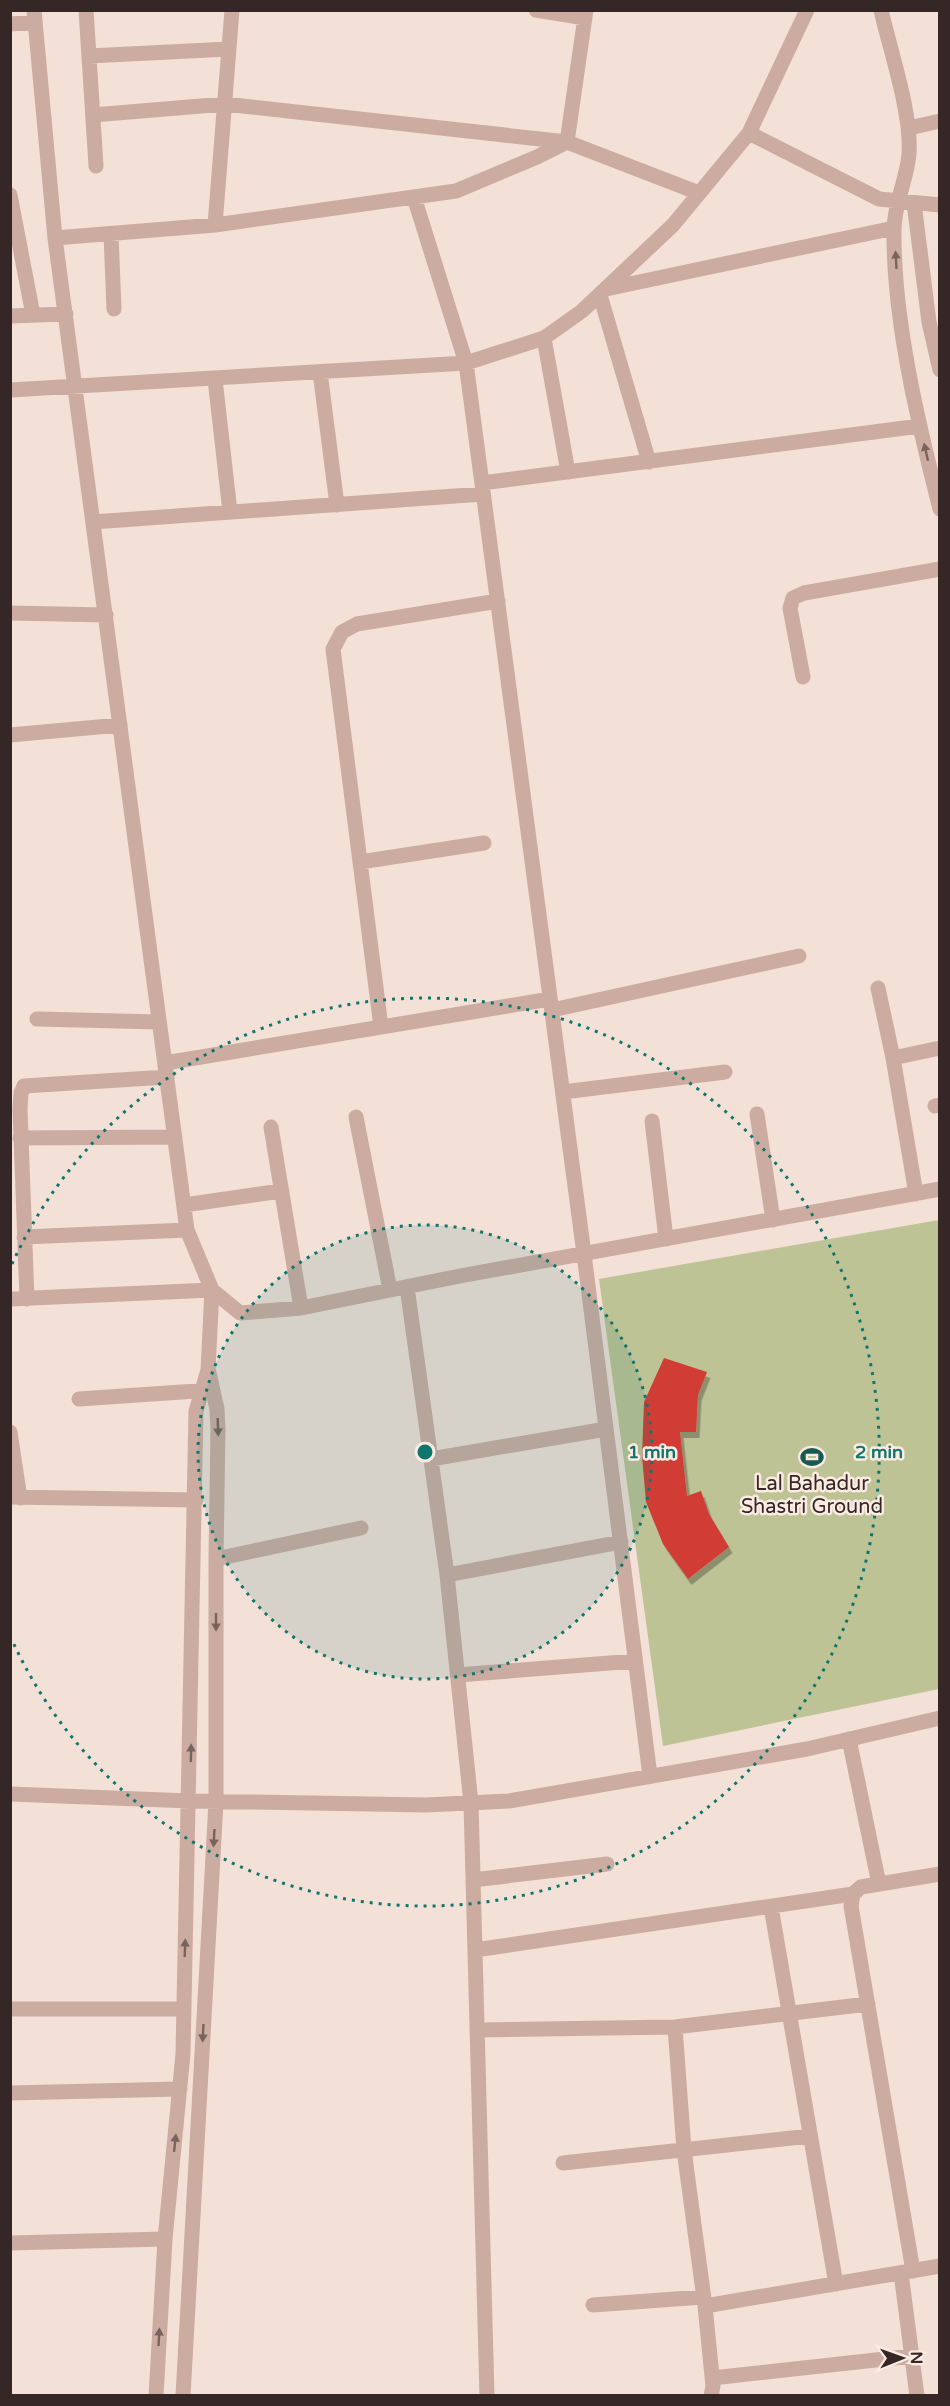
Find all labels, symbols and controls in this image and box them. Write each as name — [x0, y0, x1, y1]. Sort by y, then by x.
one-way arrow — [892, 250, 901, 269]
one-way arrow — [920, 443, 930, 461]
one-way arrow — [213, 1418, 223, 1437]
text: 1 min — [628, 1441, 676, 1463]
text: 2 min — [855, 1441, 903, 1463]
centre of rings — [415, 1442, 435, 1462]
sports icon: Lal Bahadur Shastri Ground — [799, 1444, 825, 1470]
place label: Lal Bahadur Shastri Ground — [741, 1472, 883, 1519]
one-way arrow — [211, 1613, 221, 1632]
one-way arrow — [186, 1744, 195, 1763]
one-way arrow — [210, 1829, 219, 1848]
one-way arrow — [180, 1939, 190, 1958]
one-way arrow — [199, 2024, 208, 2043]
one-way arrow — [170, 2133, 180, 2152]
one-way arrow — [155, 2328, 164, 2347]
north arrow — [872, 2328, 932, 2388]
text: N — [906, 2351, 926, 2364]

